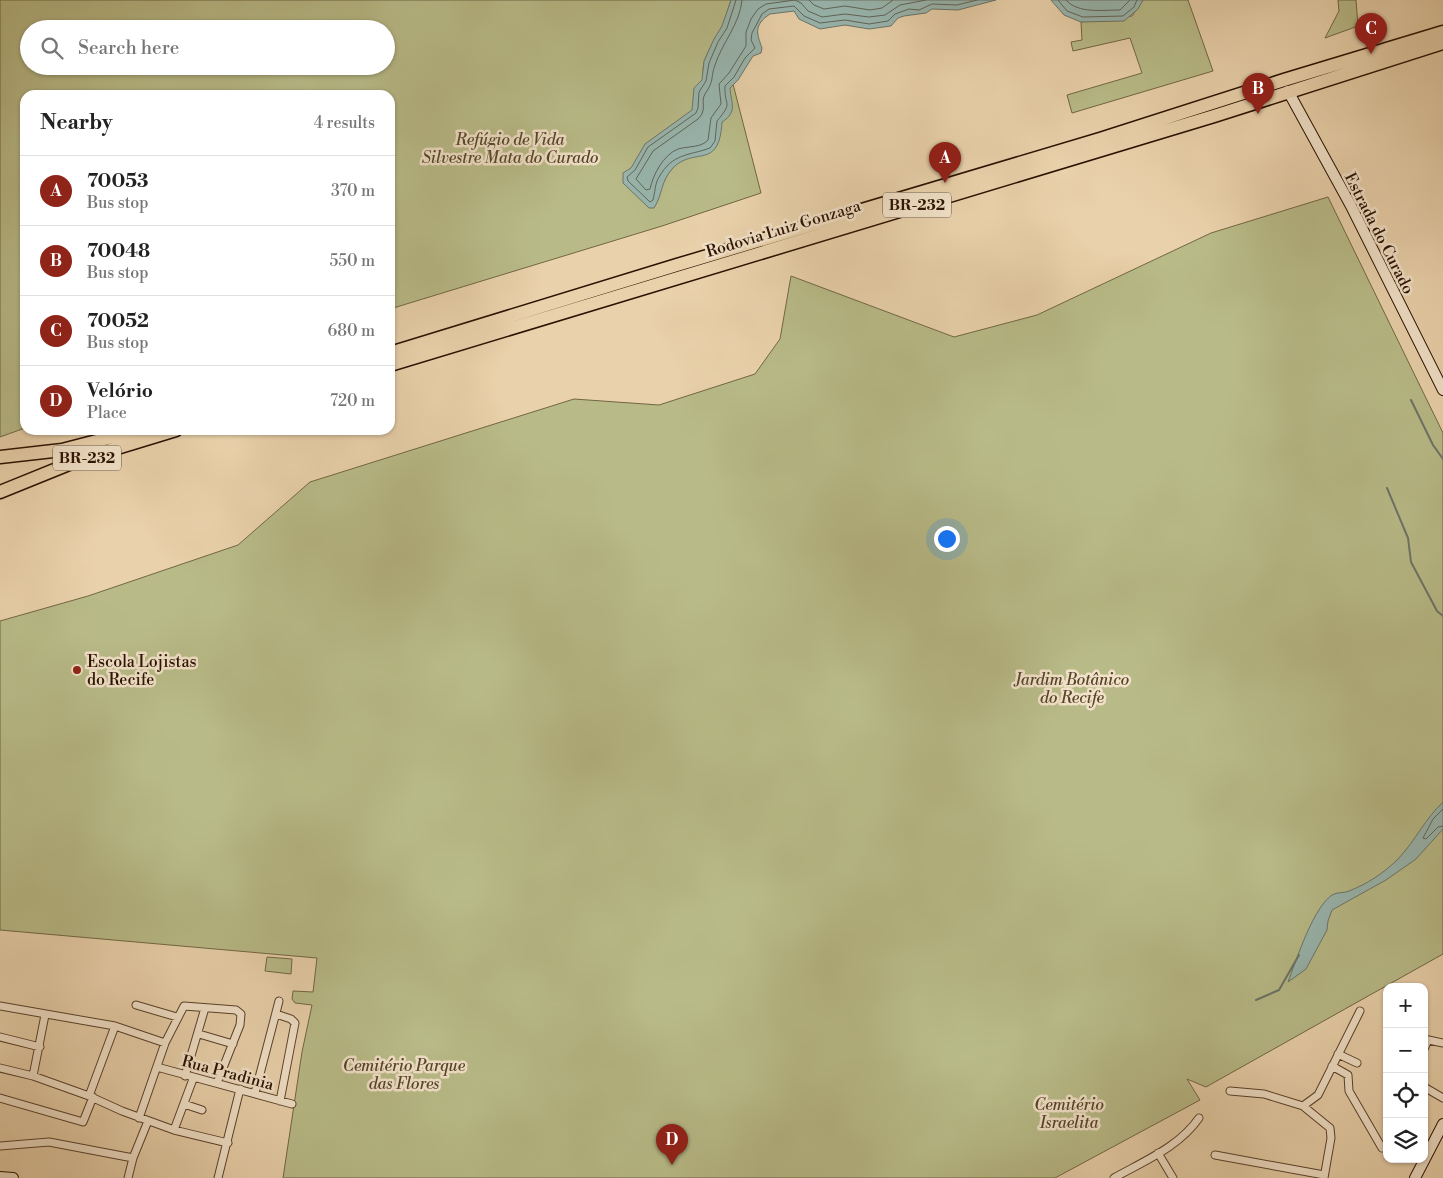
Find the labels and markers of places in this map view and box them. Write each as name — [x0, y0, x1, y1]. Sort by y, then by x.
pin: C — [1355, 13, 1387, 54]
pin: B — [1242, 73, 1274, 114]
pin: A — [929, 142, 961, 183]
place label: Escola Lojistas do Recife — [87, 652, 197, 690]
marker: Escola Lojistas do Recife — [71, 664, 83, 676]
pin: D — [656, 1124, 688, 1165]

